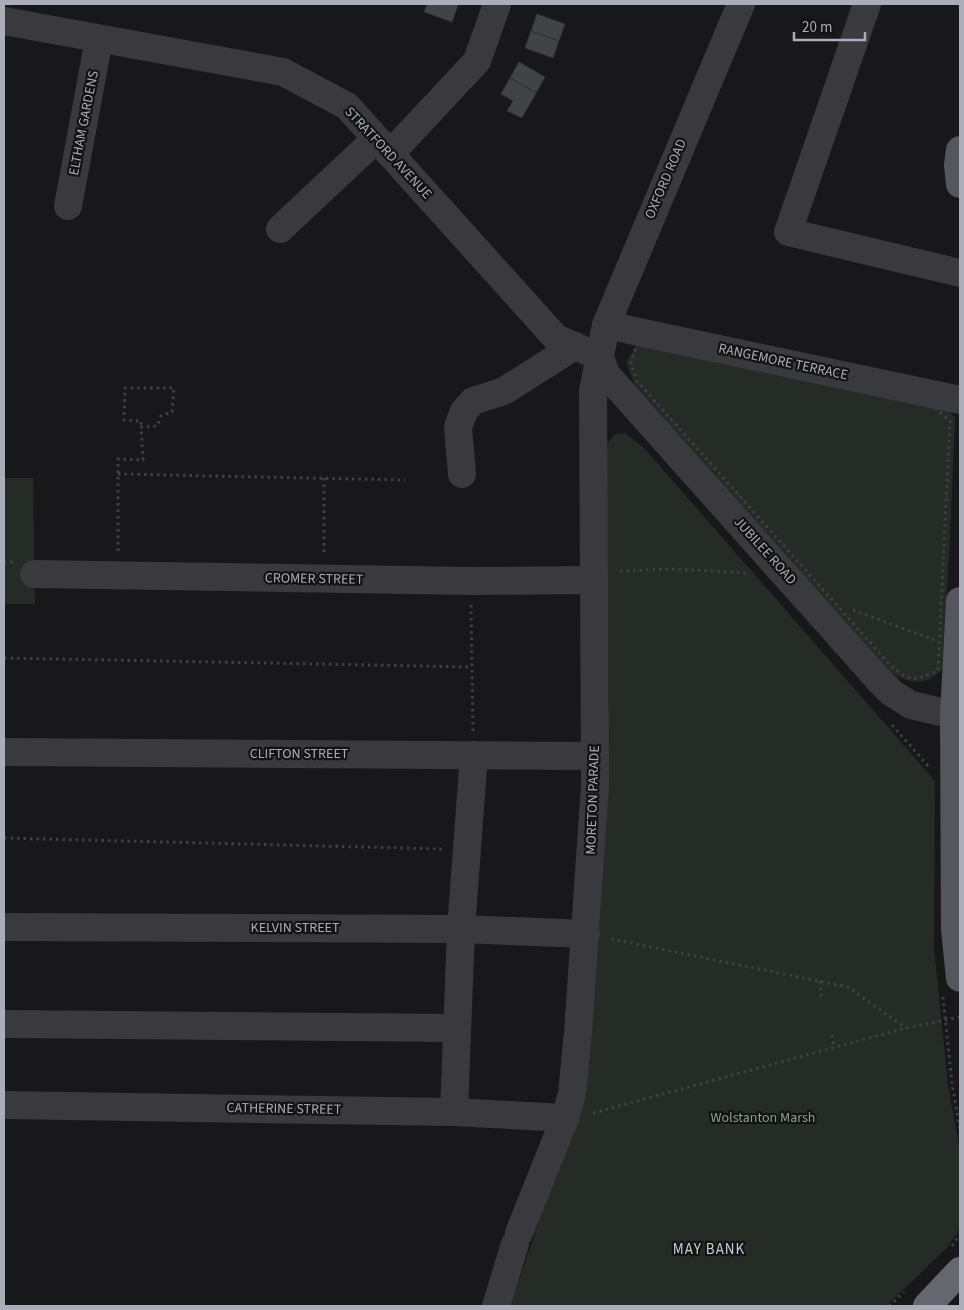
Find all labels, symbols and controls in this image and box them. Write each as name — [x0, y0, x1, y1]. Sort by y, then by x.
scale bar — [794, 10, 865, 42]
text: 20 m — [802, 17, 832, 38]
street label: ELTHAM GARDENS — [64, 69, 104, 177]
street label: STRATFORD AVENUE — [340, 102, 436, 204]
street label: OXFORD ROAD — [640, 136, 692, 222]
street label: RANGEMORE TERRACE — [716, 339, 850, 385]
street label: JUBILEE ROAD — [729, 513, 801, 589]
street label: CROMER STREET — [265, 568, 364, 590]
street label: CLIFTON STREET — [250, 744, 349, 764]
street label: MORETON PARADE — [581, 745, 605, 855]
street label: KELVIN STREET — [251, 918, 340, 938]
street label: CATHERINE STREET — [227, 1098, 342, 1120]
park label: Wolstanton Marsh — [710, 1108, 816, 1128]
district label: MAY BANK — [673, 1239, 745, 1260]

